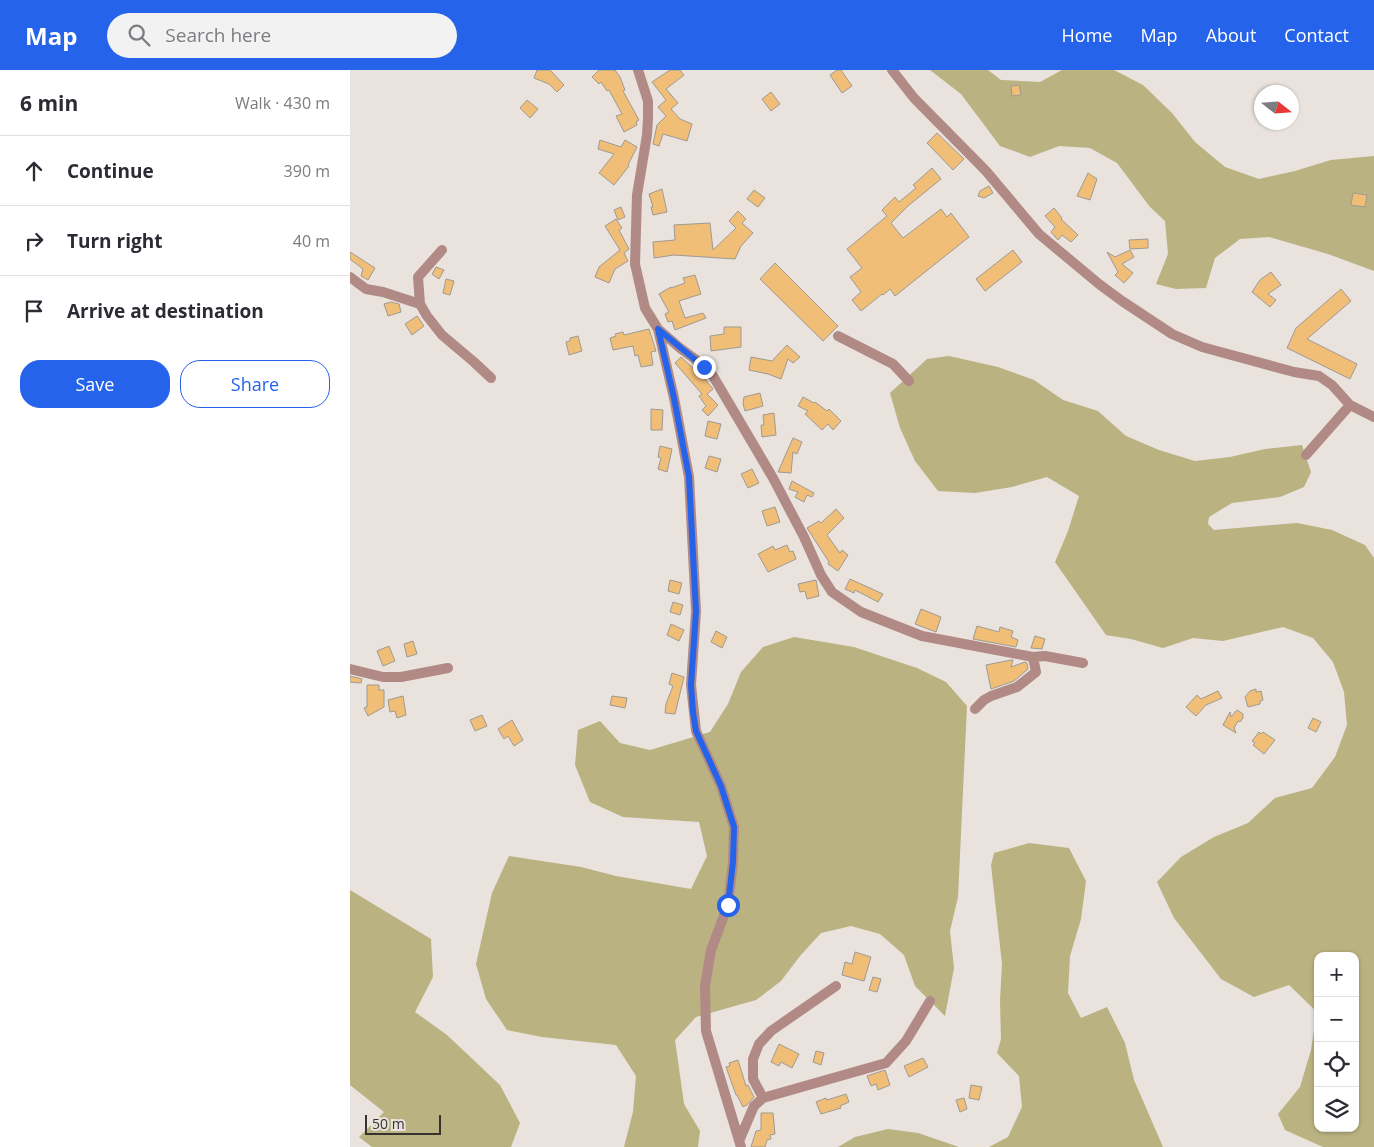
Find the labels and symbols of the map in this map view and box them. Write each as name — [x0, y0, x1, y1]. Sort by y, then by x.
north arrow — [1254, 85, 1299, 130]
route end — [693, 356, 716, 379]
route start — [717, 894, 740, 917]
scale bar — [365, 1112, 441, 1135]

